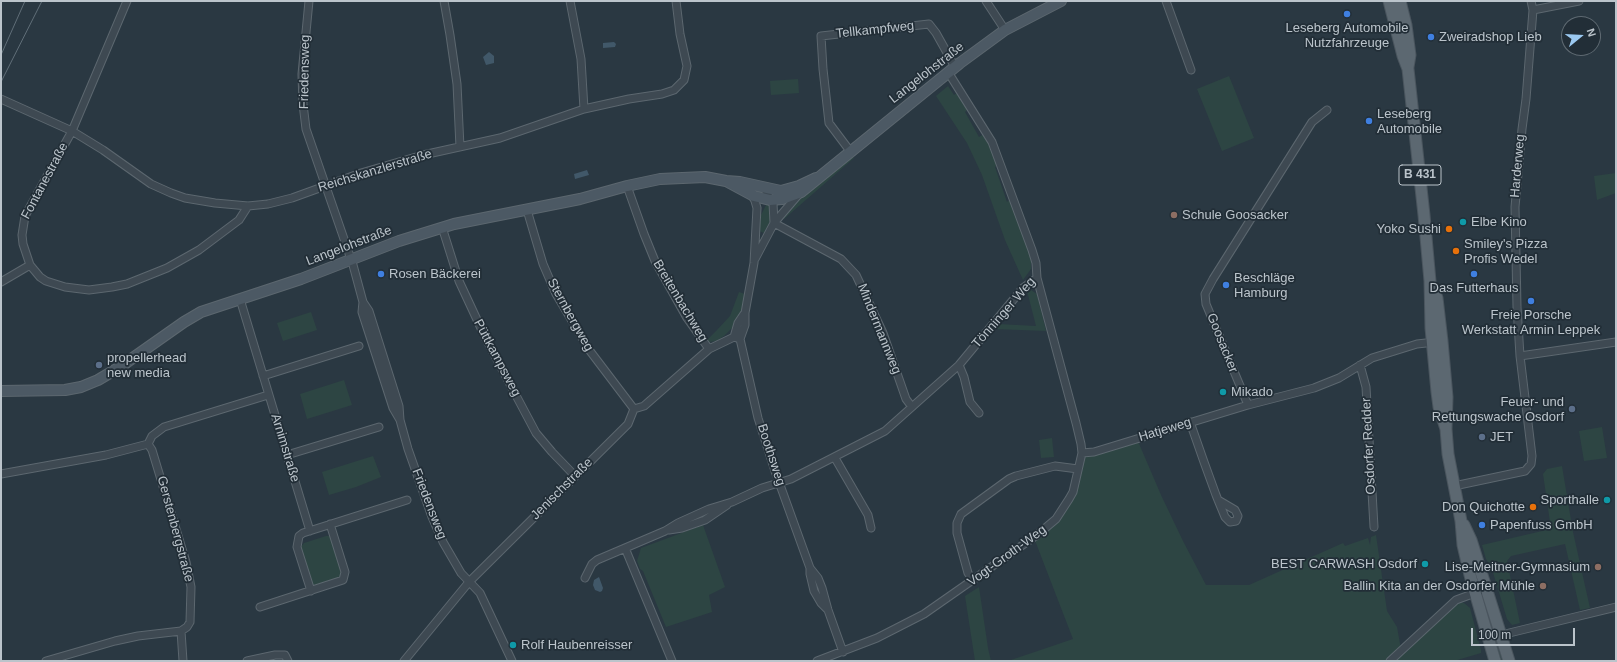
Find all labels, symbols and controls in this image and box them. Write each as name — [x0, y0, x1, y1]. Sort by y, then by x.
marker: Leseberg Automobile Nutzfahrzeuge — [1342, 9, 1352, 19]
north arrow — [1561, 16, 1601, 56]
street label: Tellkampfweg — [835, 18, 915, 42]
place label: Leseberg Automobile Nutzfahrzeuge — [1286, 20, 1408, 51]
text: N — [1585, 27, 1598, 38]
place label: Zweiradshop Lieb — [1439, 29, 1542, 45]
marker: Zweiradshop Lieb — [1426, 32, 1436, 42]
street label: Friedensweg — [297, 35, 313, 109]
street label: Langelohstraße — [887, 39, 967, 107]
place label: Leseberg Automobile — [1377, 106, 1442, 137]
marker: Leseberg Automobile — [1364, 116, 1374, 126]
street label: Harderweg — [1507, 134, 1529, 198]
street label: Fontanestraße — [18, 140, 72, 222]
street label: Reichskanzlerstraße — [316, 146, 434, 196]
road number: B 431 — [1399, 165, 1441, 185]
place label: Schule Goosacker — [1182, 207, 1288, 223]
marker: Schule Goosacker — [1169, 210, 1179, 220]
place label: Elbe Kino — [1471, 214, 1527, 230]
marker: Elbe Kino — [1458, 217, 1468, 227]
place label: Yoko Sushi — [1376, 221, 1441, 237]
street label: Langelohstraße — [304, 223, 394, 269]
marker: Yoko Sushi — [1444, 224, 1454, 234]
place label: Smiley's Pizza Profis Wedel — [1464, 236, 1547, 267]
marker: Smiley's Pizza Profis Wedel — [1451, 246, 1461, 256]
street label: Breitenbachweg — [649, 257, 711, 345]
place label: Rosen Bäckerei — [389, 266, 481, 282]
marker: Rosen Bäckerei — [376, 269, 386, 279]
marker: Das Futterhaus — [1469, 269, 1479, 279]
place label: Beschläge Hamburg — [1234, 270, 1295, 301]
street label: Tönninger Weg — [969, 274, 1039, 352]
street label: Sternbergweg — [544, 276, 596, 354]
marker: Beschläge Hamburg — [1221, 280, 1231, 290]
place label: Das Futterhaus — [1430, 280, 1518, 296]
street label: Mindermannweg — [854, 282, 904, 376]
marker: Freie Porsche Werkstatt Armin Leppek — [1526, 296, 1536, 306]
place label: Freie Porsche Werkstatt Armin Leppek — [1462, 307, 1600, 338]
street label: Goosacker — [1203, 311, 1241, 375]
street label: Püttkampsweg — [470, 317, 524, 399]
place label: propellerhead new media — [107, 350, 187, 381]
marker: propellerhead new media — [94, 360, 104, 370]
place label: Mikado — [1231, 384, 1273, 400]
marker: Mikado — [1218, 387, 1228, 397]
place label: Feuer- und Rettungswache Osdorf — [1432, 394, 1564, 425]
street label: Osdorfer Redder — [1359, 397, 1379, 495]
marker: Feuer- und Rettungswache Osdorf — [1567, 404, 1577, 414]
street label: Arnimstraße — [267, 412, 303, 484]
street label: Hatjeweg — [1137, 415, 1193, 445]
street label: Boothsweg — [754, 422, 788, 488]
place label: JET — [1490, 429, 1513, 445]
marker: JET — [1477, 432, 1487, 442]
street label: Jenischstraße — [528, 455, 596, 523]
street label: Friedensweg — [408, 466, 450, 542]
street label: Gerstenbergstraße — [153, 474, 197, 584]
place label: Sporthalle — [1540, 492, 1599, 508]
marker: Sporthalle — [1602, 495, 1612, 505]
place label: Don Quichotte — [1442, 499, 1525, 515]
marker: Don Quichotte — [1528, 502, 1538, 512]
place label: Papenfuss GmbH — [1490, 517, 1593, 533]
marker: Papenfuss GmbH — [1477, 520, 1487, 530]
street label: Vogt-Groth-Weg — [965, 522, 1049, 590]
place label: BEST CARWASH Osdorf — [1271, 556, 1417, 572]
marker: BEST CARWASH Osdorf — [1420, 559, 1430, 569]
place label: Lise-Meitner-Gymnasium — [1445, 559, 1590, 575]
marker: Lise-Meitner-Gymnasium — [1593, 562, 1603, 572]
place label: Ballin Kita an der Osdorfer Mühle — [1344, 578, 1535, 594]
marker: Ballin Kita an der Osdorfer Mühle — [1538, 581, 1548, 591]
scale bar — [1473, 620, 1577, 646]
text: 100 m — [1478, 628, 1511, 642]
place label: Rolf Haubenreisser — [521, 637, 632, 653]
marker: Rolf Haubenreisser — [508, 640, 518, 650]

